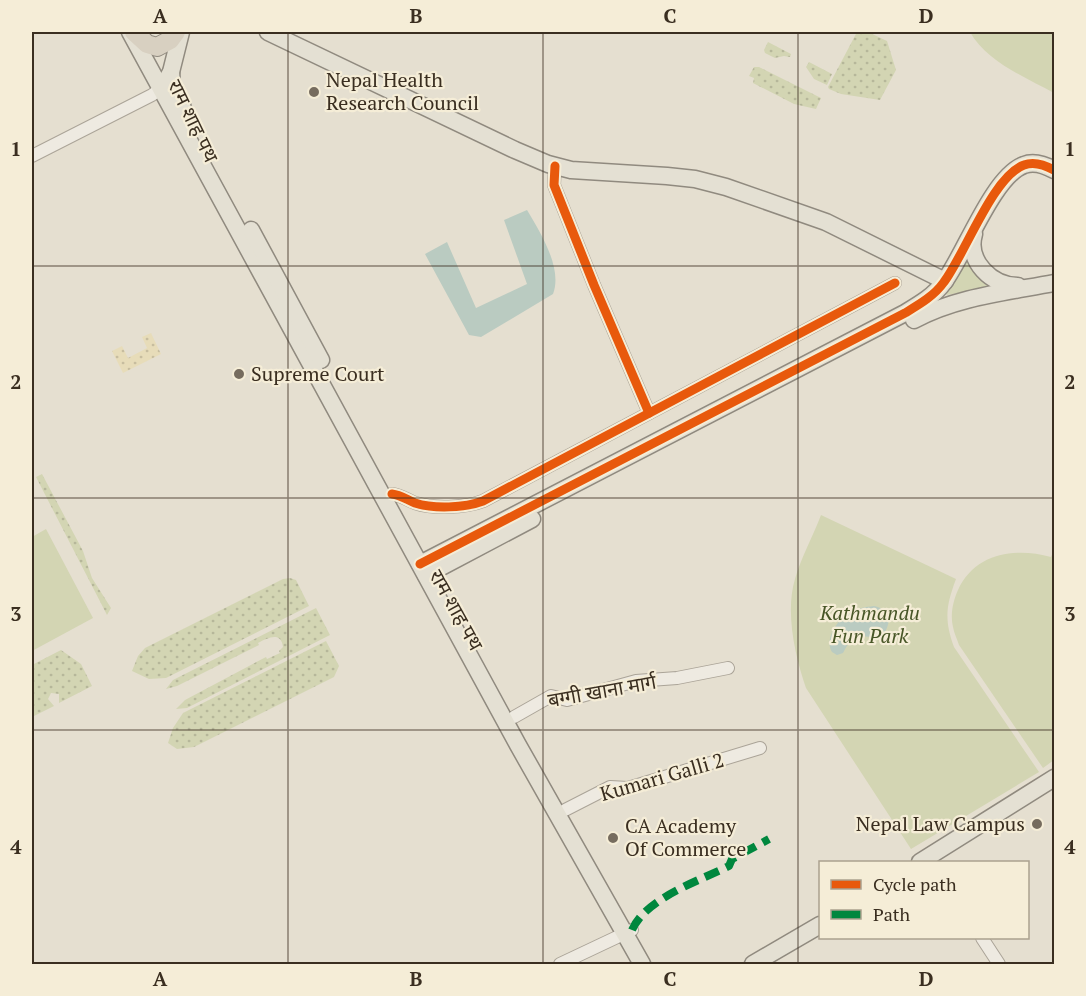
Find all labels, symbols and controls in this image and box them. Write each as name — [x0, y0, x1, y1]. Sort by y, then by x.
text: A — [153, 2, 168, 29]
text: B — [410, 2, 423, 29]
text: C — [663, 2, 677, 29]
text: D — [919, 2, 933, 29]
place label: Nepal Health Research Council — [326, 66, 479, 116]
street label: राम शाह पथ — [162, 75, 226, 168]
marker: Nepal Health Research Council — [307, 85, 321, 99]
text: 1 — [10, 135, 22, 162]
text: 1 — [1064, 135, 1076, 162]
place label: Supreme Court — [251, 360, 385, 387]
marker: Supreme Court — [232, 367, 246, 381]
text: 2 — [10, 368, 22, 395]
text: 2 — [1064, 368, 1076, 395]
street label: राम शाह पथ — [423, 564, 490, 656]
park label: Kathmandu Fun Park — [819, 599, 920, 649]
text: 3 — [10, 600, 22, 627]
text: 3 — [1064, 600, 1076, 627]
street label: बग्गी खाना मार्ग — [546, 668, 659, 713]
street label: Kumari Galli 2 — [597, 746, 727, 807]
place label: Nepal Law Campus — [856, 810, 1025, 837]
place label: CA Academy Of Commerce — [625, 812, 746, 862]
marker: Nepal Law Campus — [1030, 817, 1044, 831]
marker: CA Academy Of Commerce — [606, 831, 620, 845]
text: 4 — [10, 833, 22, 860]
text: 4 — [1064, 833, 1076, 860]
legend — [819, 861, 1029, 939]
text: Cycle path — [873, 872, 957, 896]
text: Path — [873, 902, 910, 926]
text: A — [153, 965, 168, 992]
text: B — [410, 965, 423, 992]
text: C — [663, 965, 677, 992]
text: D — [919, 965, 933, 992]

